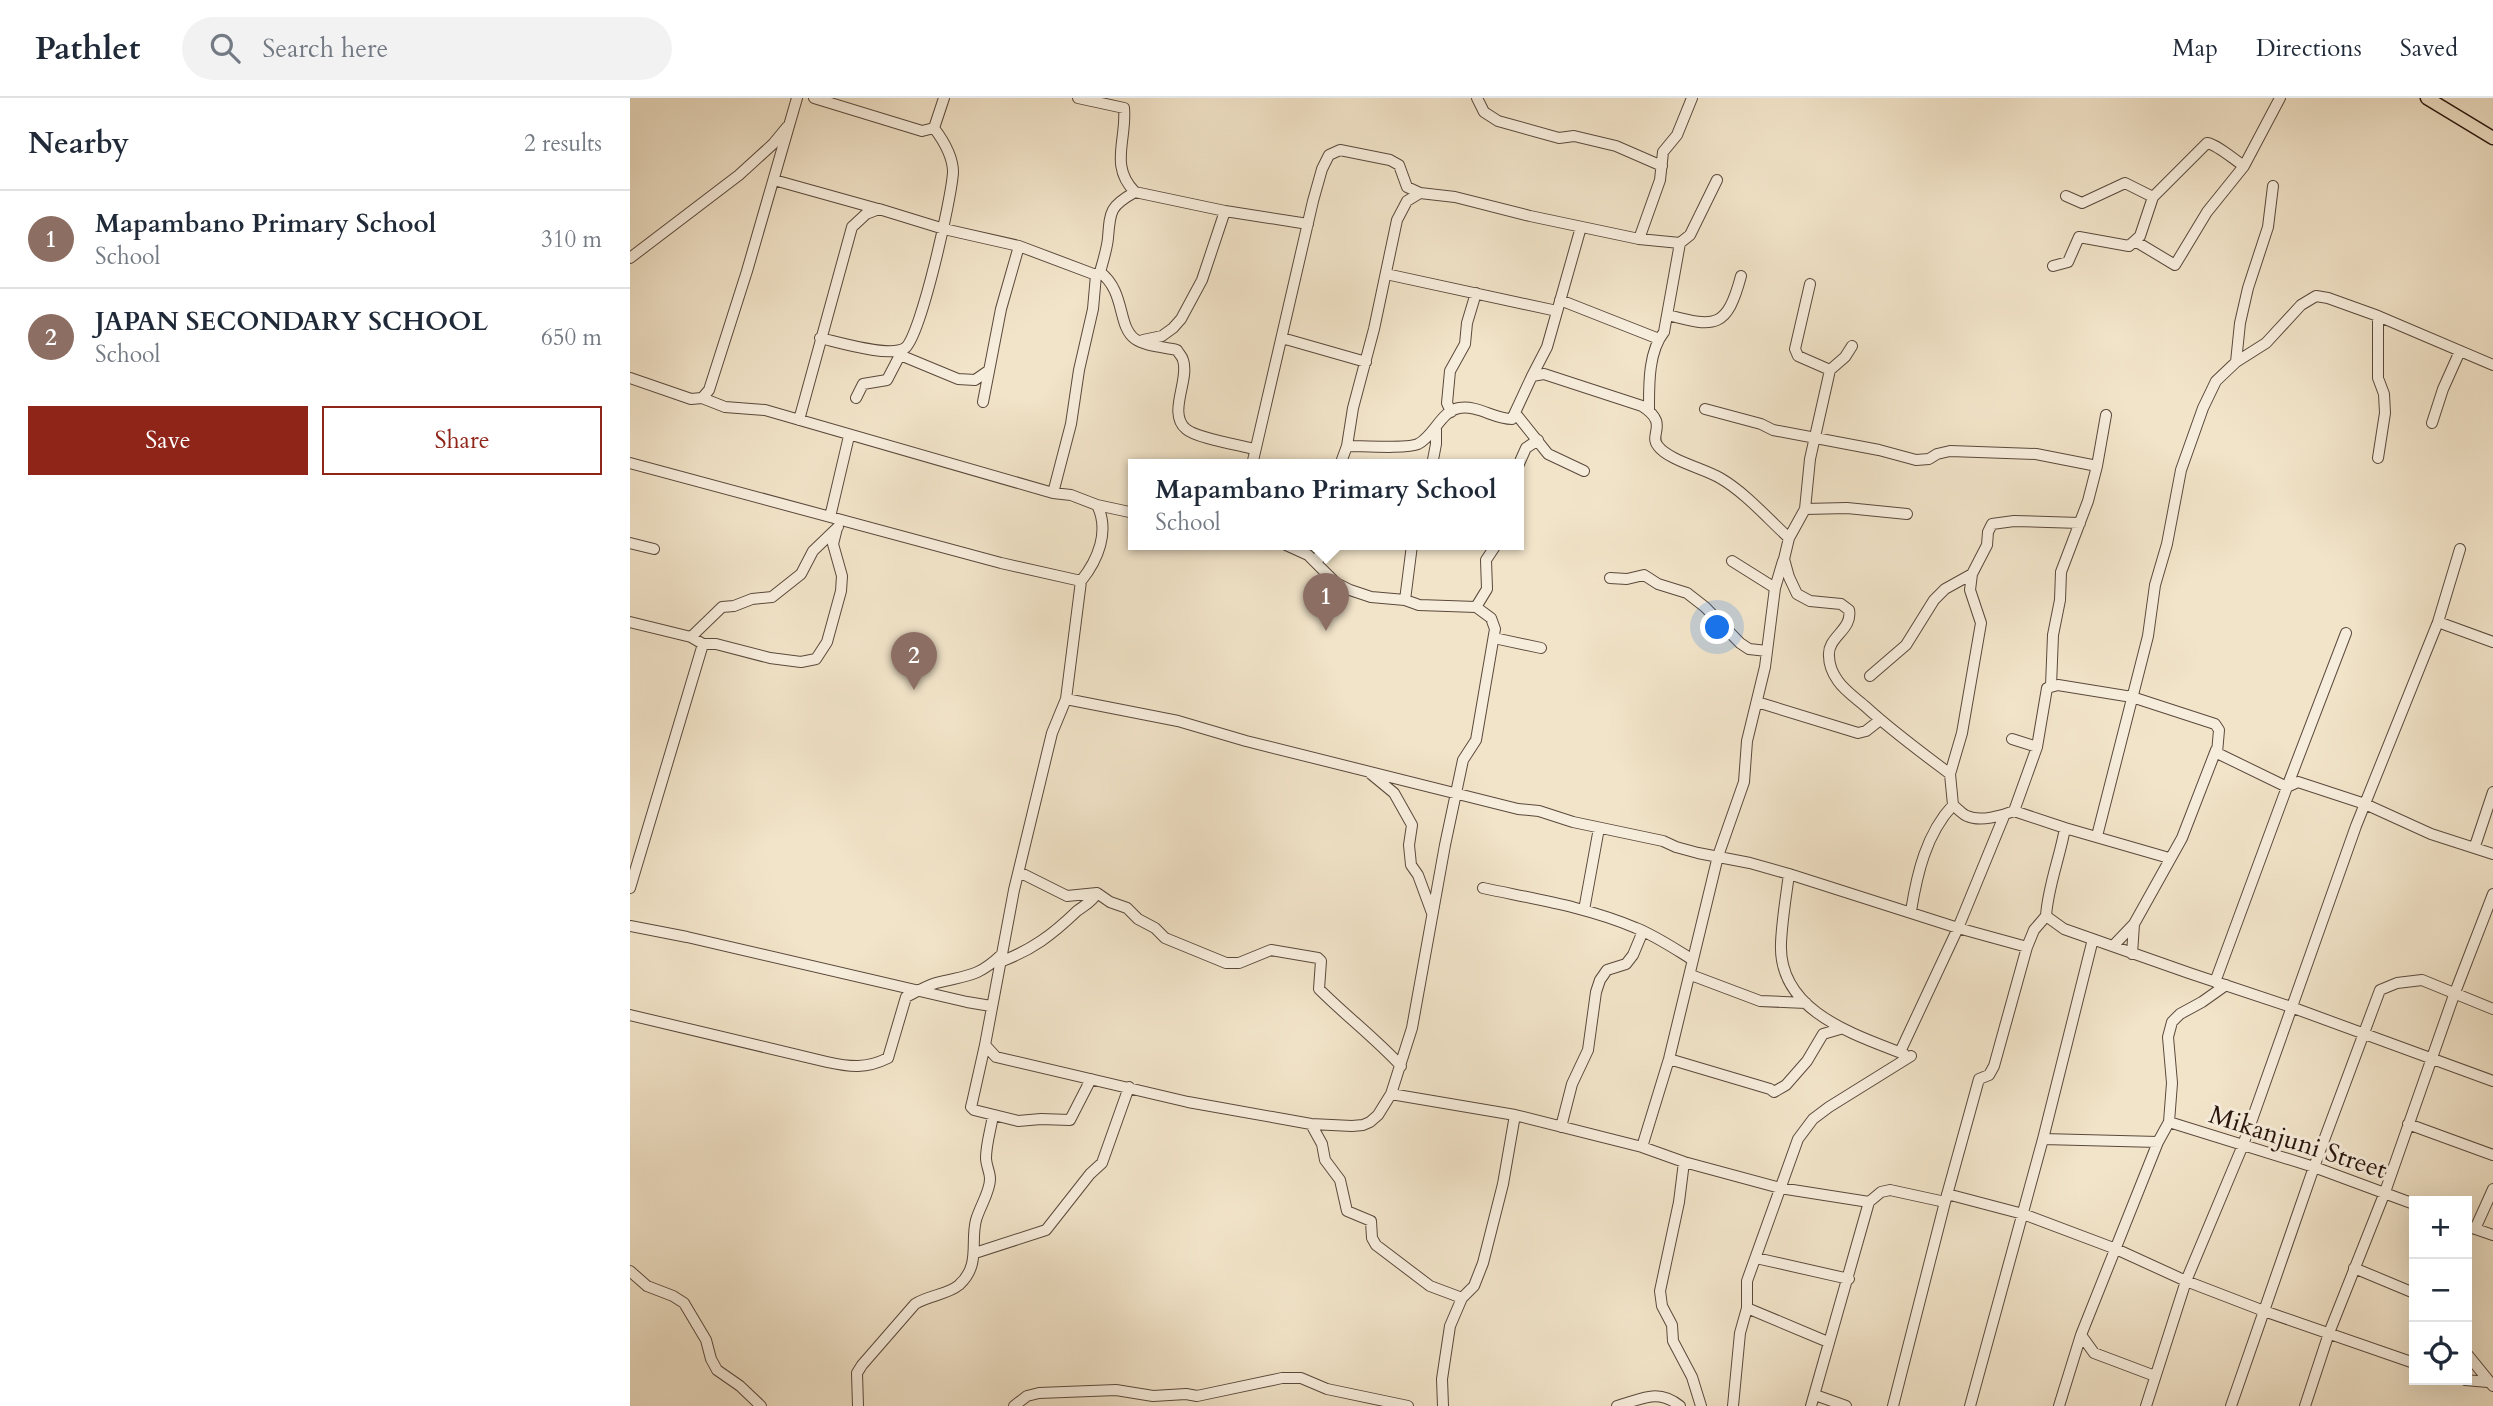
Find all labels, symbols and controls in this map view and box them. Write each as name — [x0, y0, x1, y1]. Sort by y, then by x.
search box — [182, 17, 672, 80]
text: Pathlet — [35, 26, 140, 71]
icon: search — [206, 29, 244, 67]
text: Search here — [262, 31, 388, 66]
text: Map — [2172, 32, 2218, 65]
text: Directions — [2256, 32, 2362, 65]
text: Saved — [2400, 32, 2458, 65]
text: Nearby — [28, 123, 129, 164]
text: 2 results — [524, 128, 602, 159]
text: Mapambano Primary School — [95, 206, 436, 241]
text: 1 — [45, 224, 57, 255]
text: 310 m — [541, 224, 602, 255]
text: School — [95, 241, 160, 272]
text: JAPAN SECONDARY SCHOOL — [95, 304, 488, 339]
text: 2 — [45, 322, 57, 353]
text: 650 m — [541, 322, 602, 353]
text: School — [95, 339, 160, 370]
button: Save — [28, 406, 308, 475]
button: Share — [322, 406, 602, 475]
popup — [1128, 459, 1524, 550]
text: Mapambano Primary School — [1155, 472, 1497, 507]
text: School — [1155, 507, 1221, 538]
pin: 1 — [1303, 573, 1349, 631]
your location — [1700, 610, 1734, 644]
pin: 2 — [891, 632, 937, 690]
street label: Mikanjuni Street — [2205, 1097, 2391, 1187]
map controls — [2409, 1196, 2472, 1385]
button: + — [2409, 1196, 2472, 1259]
button: − — [2409, 1259, 2472, 1322]
button: locate — [2409, 1322, 2472, 1385]

